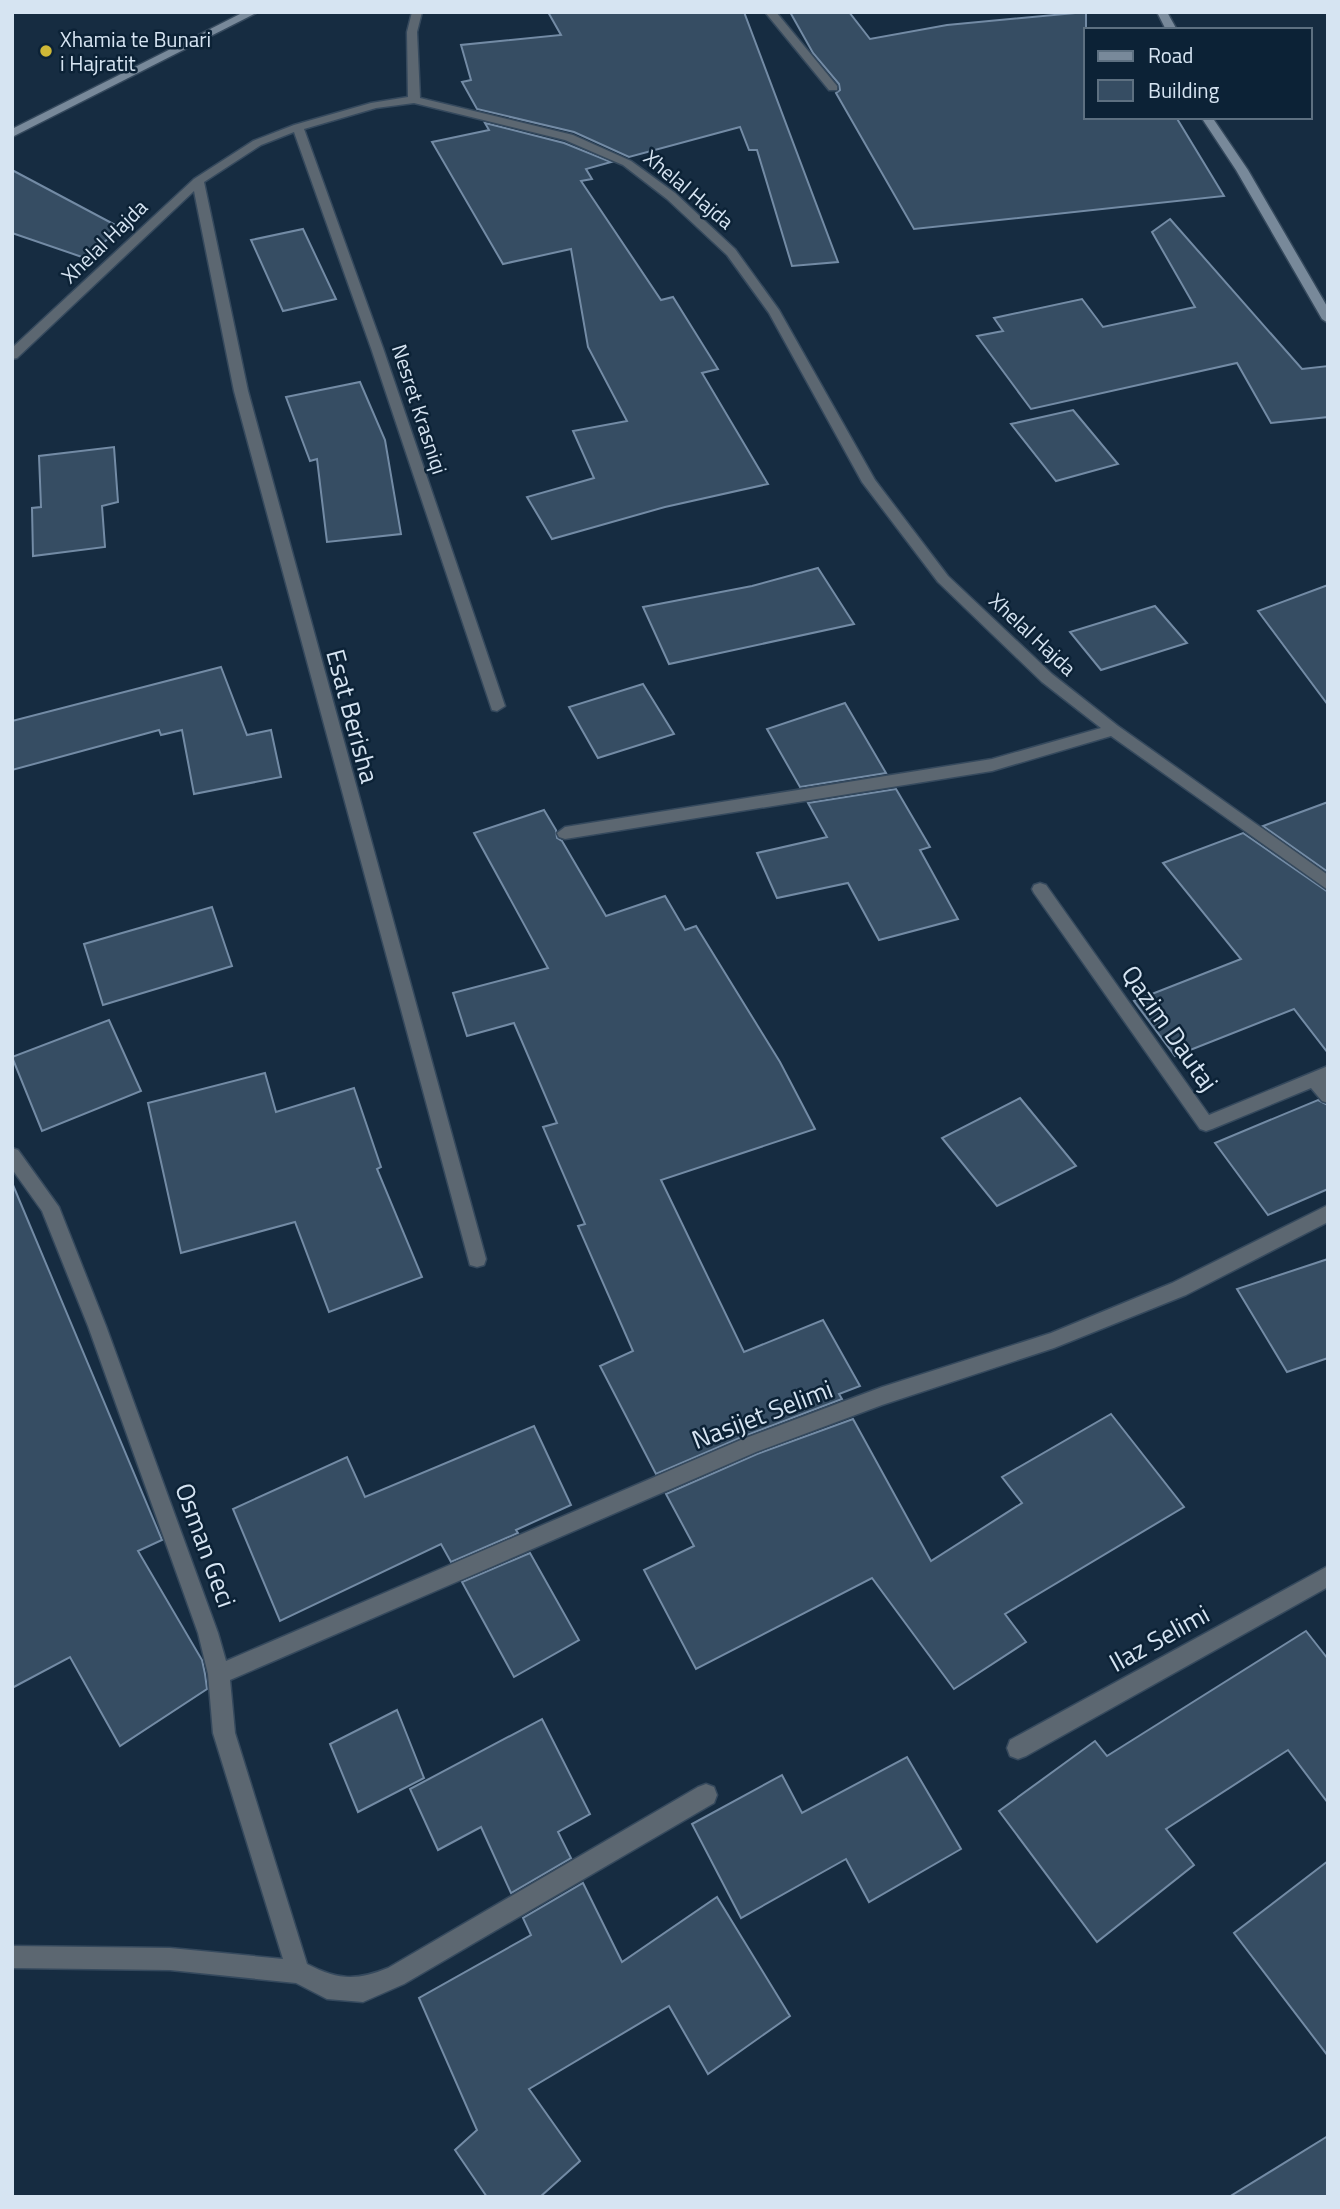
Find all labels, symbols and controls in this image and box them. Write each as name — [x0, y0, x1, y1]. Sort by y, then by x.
place label: Xhamia te Bunari i Hajratit — [60, 23, 211, 79]
legend — [1084, 28, 1312, 119]
text: Road — [1148, 39, 1193, 71]
marker: Xhamia te Bunari i Hajratit — [38, 43, 54, 59]
text: Building — [1148, 74, 1220, 106]
street label: Xhelal Hajda — [637, 142, 742, 237]
street label: Xhelal Hajda — [54, 191, 155, 290]
street label: Nesret Krasniqi — [384, 340, 456, 478]
street label: Xhelal Hajda — [982, 585, 1084, 683]
street label: Esat Berisha — [316, 645, 390, 787]
street label: Qazim Dautaj — [1112, 957, 1228, 1099]
street label: Nasijet Selimi — [686, 1369, 838, 1459]
street label: Osman Geci — [165, 1477, 247, 1613]
street label: Ilaz Selimi — [1102, 1594, 1216, 1682]

